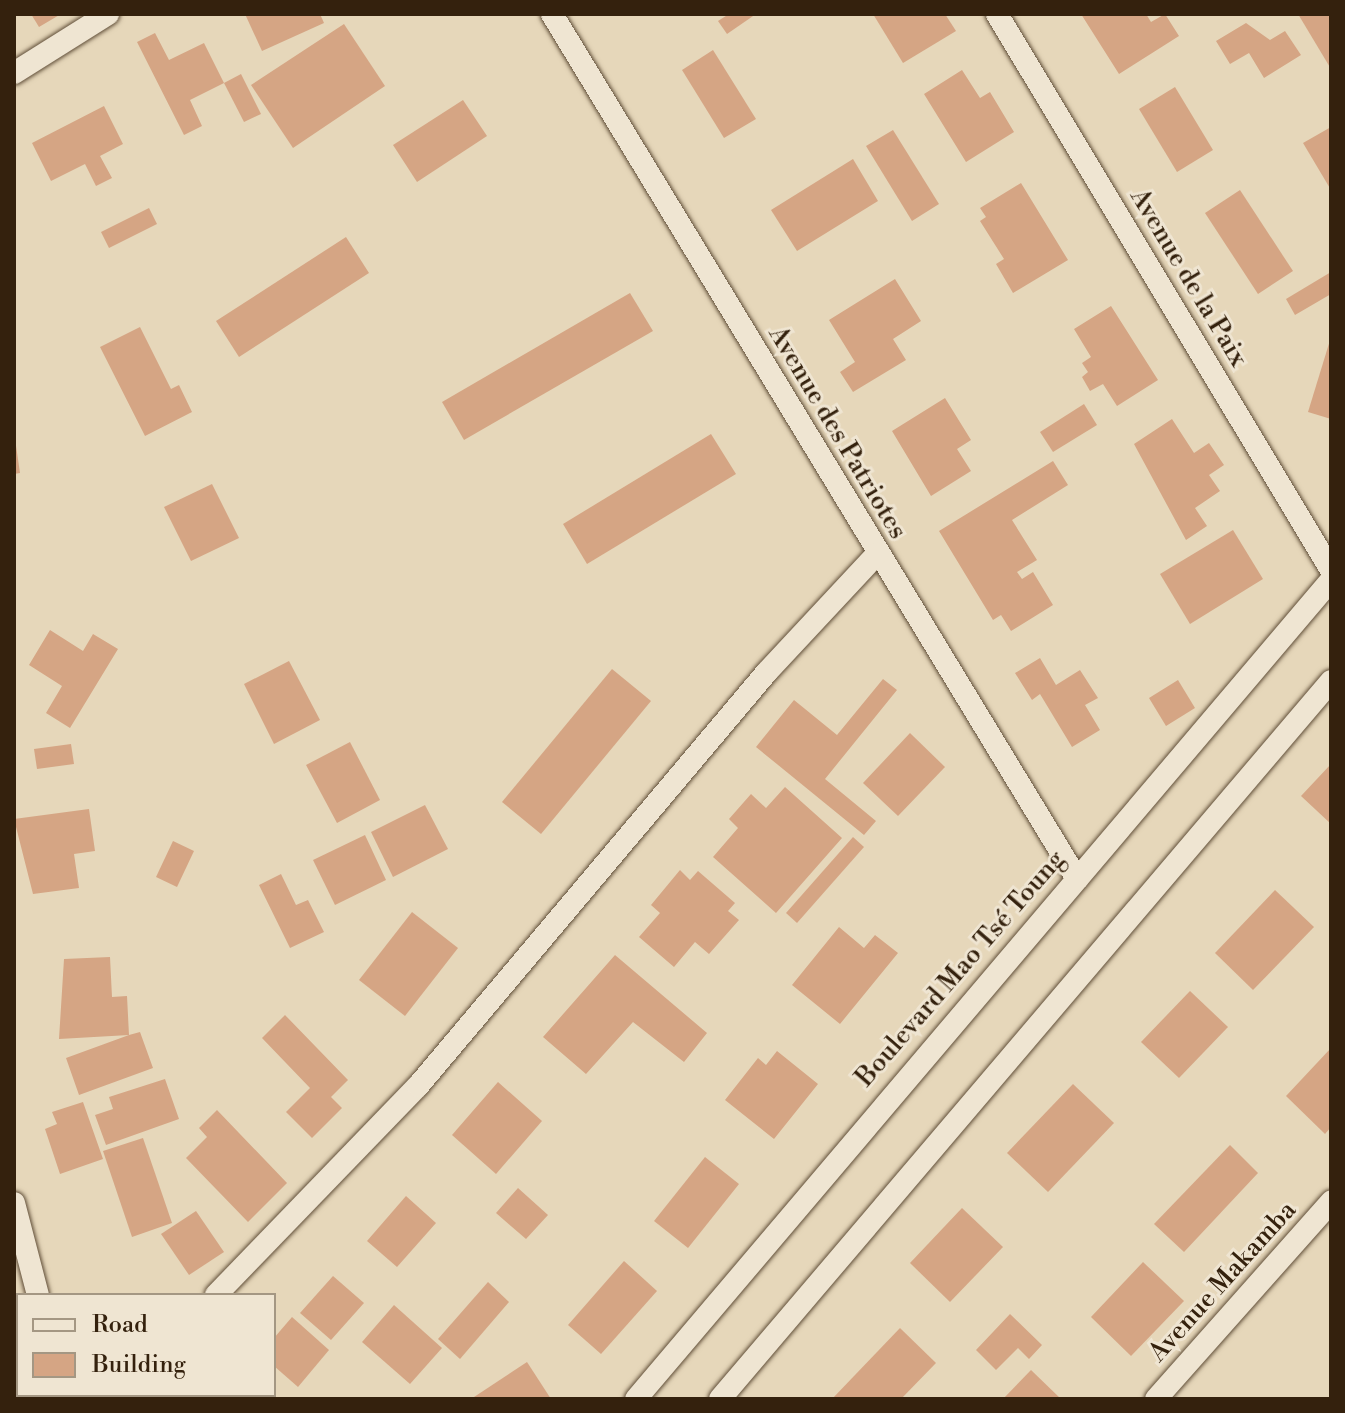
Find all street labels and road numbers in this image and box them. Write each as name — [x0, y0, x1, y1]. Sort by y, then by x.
street label: Avenue de la Paix — [1123, 183, 1253, 373]
street label: Avenue des Patriotes — [761, 321, 913, 545]
street label: Boulevard Mao Tsé Toung — [850, 845, 1072, 1093]
street label: Avenue Makamba — [1143, 1195, 1303, 1369]

